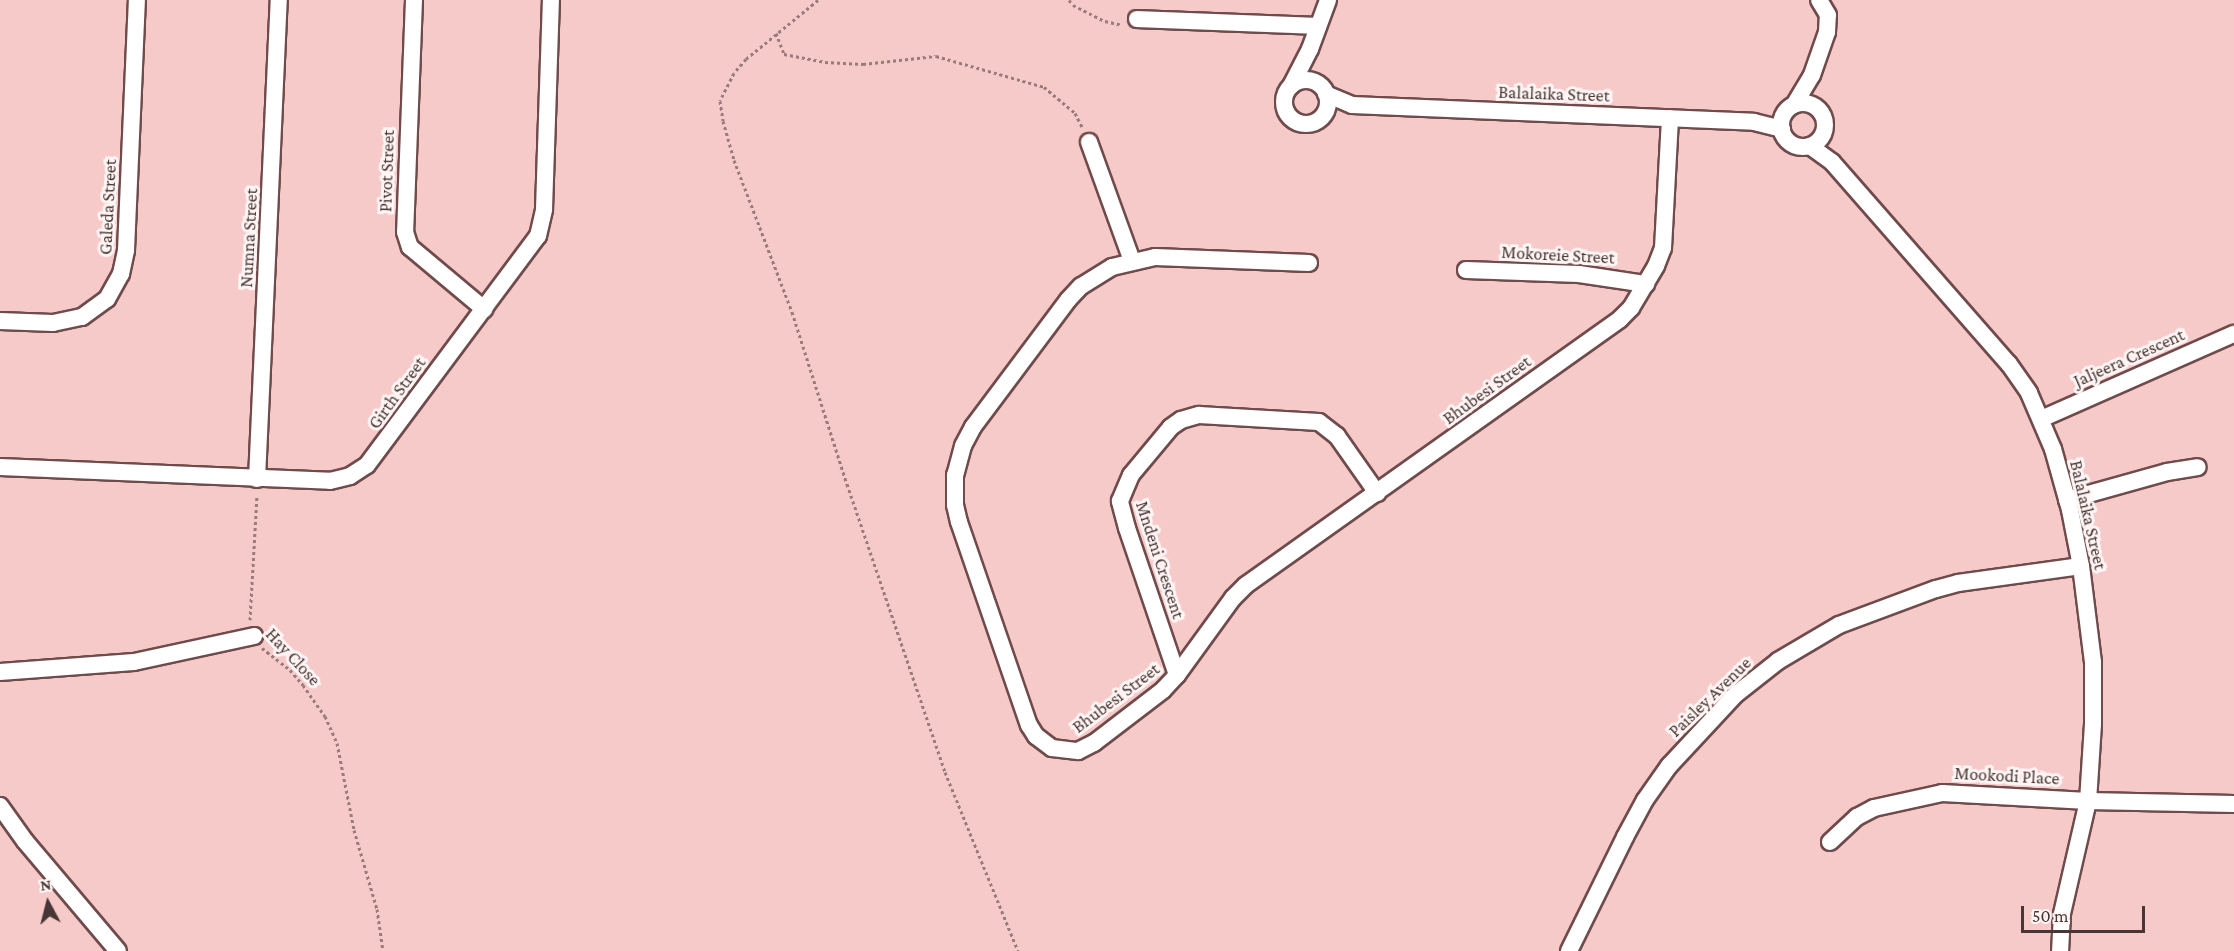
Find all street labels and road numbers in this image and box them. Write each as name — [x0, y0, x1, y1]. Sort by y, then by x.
street label: Balalaika Street — [1498, 81, 1610, 107]
street label: Pivot Street — [375, 129, 399, 213]
street label: Galeda Street — [95, 159, 121, 255]
street label: Numna Street — [236, 188, 262, 288]
street label: Mokoreie Street — [1501, 241, 1615, 269]
street label: Jaljeera Crescent — [2070, 324, 2188, 392]
street label: Bhubesi Street — [1439, 351, 1535, 429]
street label: Girth Street — [364, 353, 430, 433]
street label: Balalaika Street — [2065, 458, 2111, 572]
street label: Mndeni Crescent — [1131, 499, 1189, 621]
street label: Hay Close — [261, 624, 325, 690]
street label: Paisley Avenue — [1664, 652, 1756, 742]
street label: Bhubesi Street — [1068, 658, 1164, 738]
street label: Mookodi Place — [1954, 762, 2060, 790]

